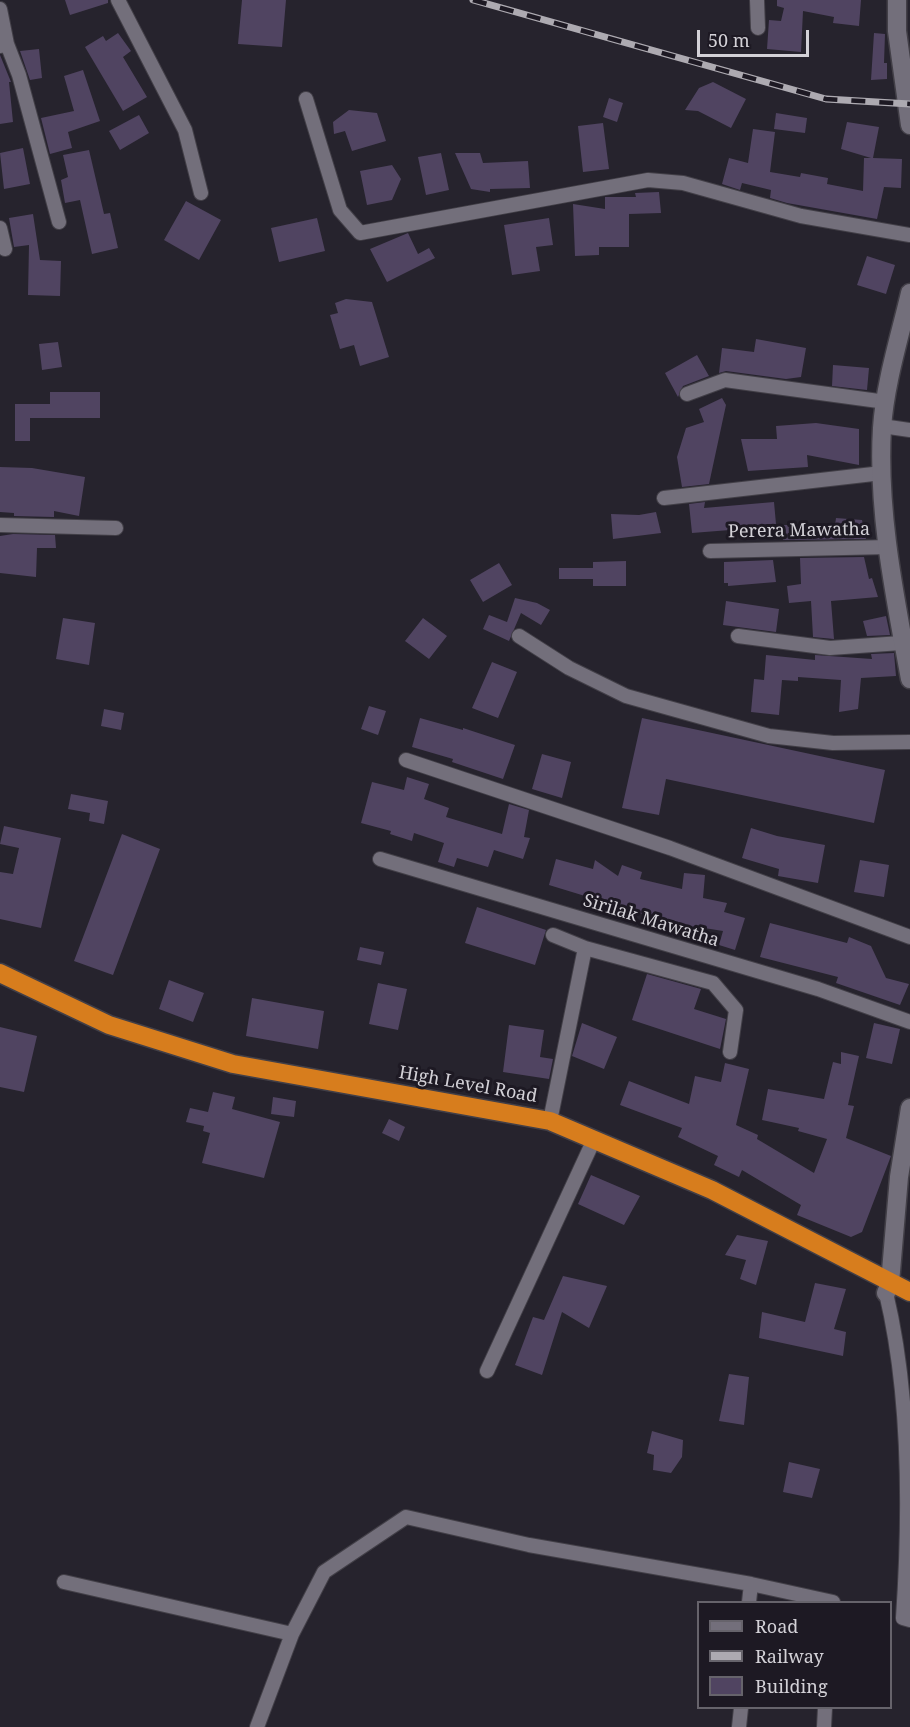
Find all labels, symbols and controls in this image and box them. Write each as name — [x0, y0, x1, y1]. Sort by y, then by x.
scale bar — [700, 18, 812, 56]
text: 50 m — [708, 28, 750, 52]
street label: Perera Mawatha — [728, 519, 870, 543]
street label: Sirilak Mawatha — [580, 890, 722, 952]
street label: High Level Road — [397, 1062, 539, 1108]
legend — [697, 1601, 892, 1709]
text: Road — [755, 1614, 798, 1638]
text: Railway — [755, 1644, 824, 1668]
text: Building — [755, 1674, 828, 1698]

